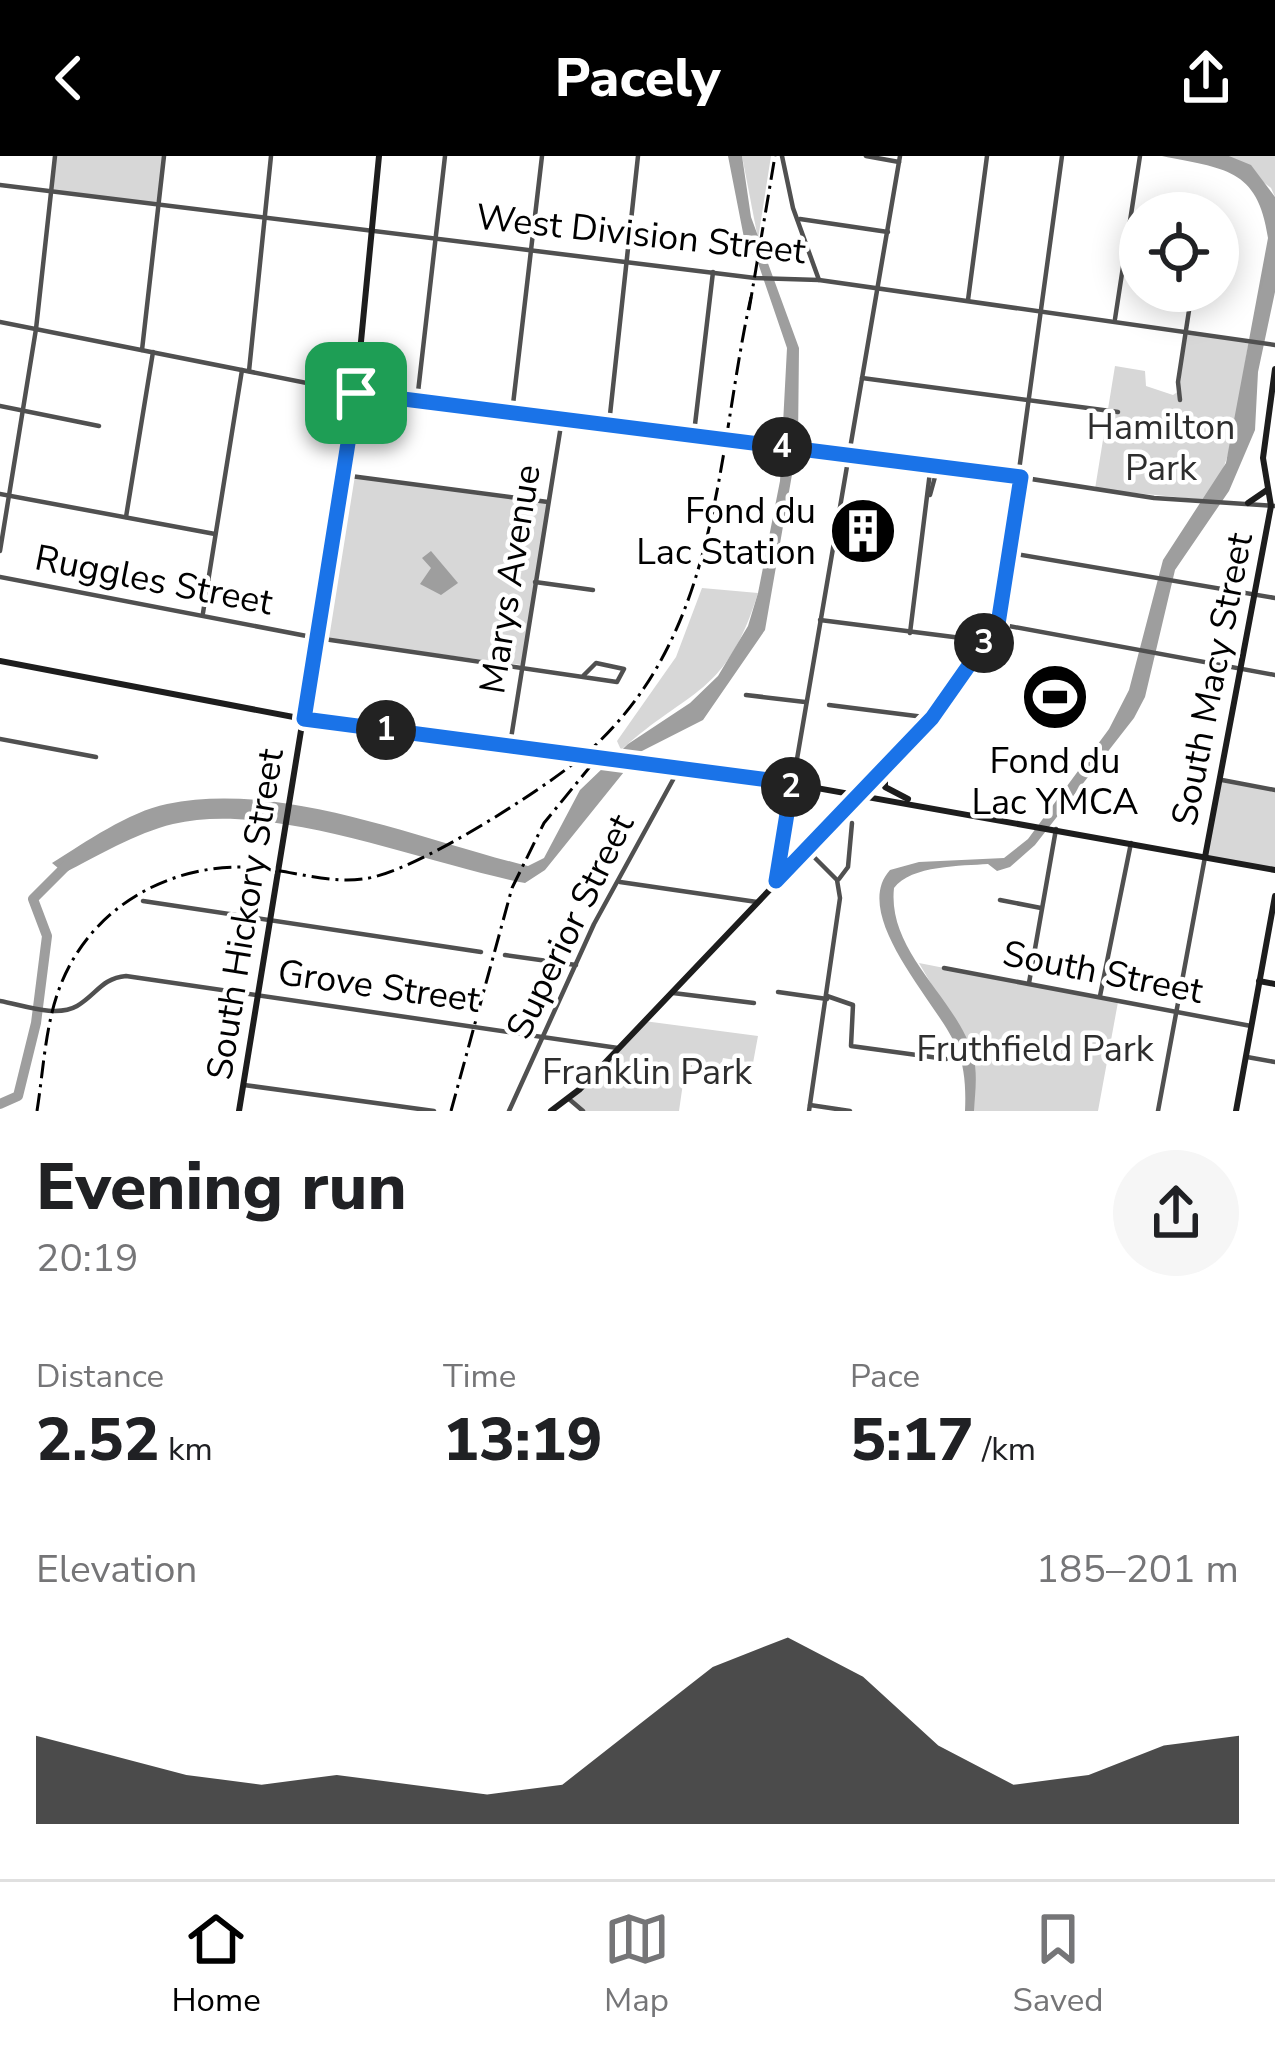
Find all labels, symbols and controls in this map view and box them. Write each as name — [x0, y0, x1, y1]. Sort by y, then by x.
text: Pacely — [555, 41, 720, 115]
icon: back — [36, 45, 102, 111]
icon: share — [1173, 45, 1239, 111]
map controls — [1119, 192, 1239, 312]
button: locate — [1119, 192, 1239, 312]
street label: West Division Street — [474, 193, 808, 276]
pin — [305, 342, 407, 444]
icon: arrive — [323, 360, 389, 426]
park label: Hamilton Park — [1087, 403, 1235, 493]
pin: 4 — [752, 417, 812, 477]
text: 4 — [772, 424, 792, 469]
street label: Marys Avenue — [468, 461, 553, 697]
place label: Fond du Lac Station — [636, 487, 816, 577]
building icon: Fond du Lac Station — [828, 496, 898, 566]
street label: South Macy Street — [1160, 528, 1265, 830]
street label: Ruggles Street — [31, 533, 277, 628]
pin: 3 — [954, 613, 1014, 673]
text: 3 — [974, 620, 994, 665]
sports icon: Fond du Lac YMCA — [1020, 662, 1090, 732]
pin: 1 — [356, 700, 416, 760]
text: 1 — [376, 707, 396, 752]
place label: Fond du Lac YMCA — [971, 737, 1139, 827]
street label: South Hickory Street — [195, 745, 296, 1083]
pin: 2 — [761, 757, 821, 817]
text: 2 — [781, 764, 801, 809]
street label: Superior Street — [495, 806, 646, 1047]
street label: South Street — [998, 929, 1207, 1016]
street label: Grove Street — [275, 948, 483, 1025]
park label: Fruthfield Park — [916, 1025, 1155, 1074]
park label: Franklin Park — [542, 1048, 753, 1097]
text: Evening run — [36, 1142, 407, 1232]
button: share — [1113, 1150, 1239, 1276]
text: 20:19 — [36, 1232, 139, 1285]
text: Distance — [36, 1354, 164, 1399]
text: Time — [443, 1354, 516, 1399]
text: Pace — [850, 1354, 920, 1399]
text: 2.52 — [36, 1399, 160, 1481]
text: 13:19 — [443, 1399, 603, 1481]
text: 5:17 — [850, 1399, 974, 1481]
text: km — [160, 1427, 213, 1472]
text: /km — [974, 1427, 1036, 1472]
text: Elevation — [36, 1543, 197, 1596]
text: 185–201 m — [1036, 1543, 1239, 1596]
tab: Home — [171, 1906, 261, 2023]
tab: Map — [604, 1906, 670, 2023]
tab: Saved — [1012, 1906, 1104, 2023]

